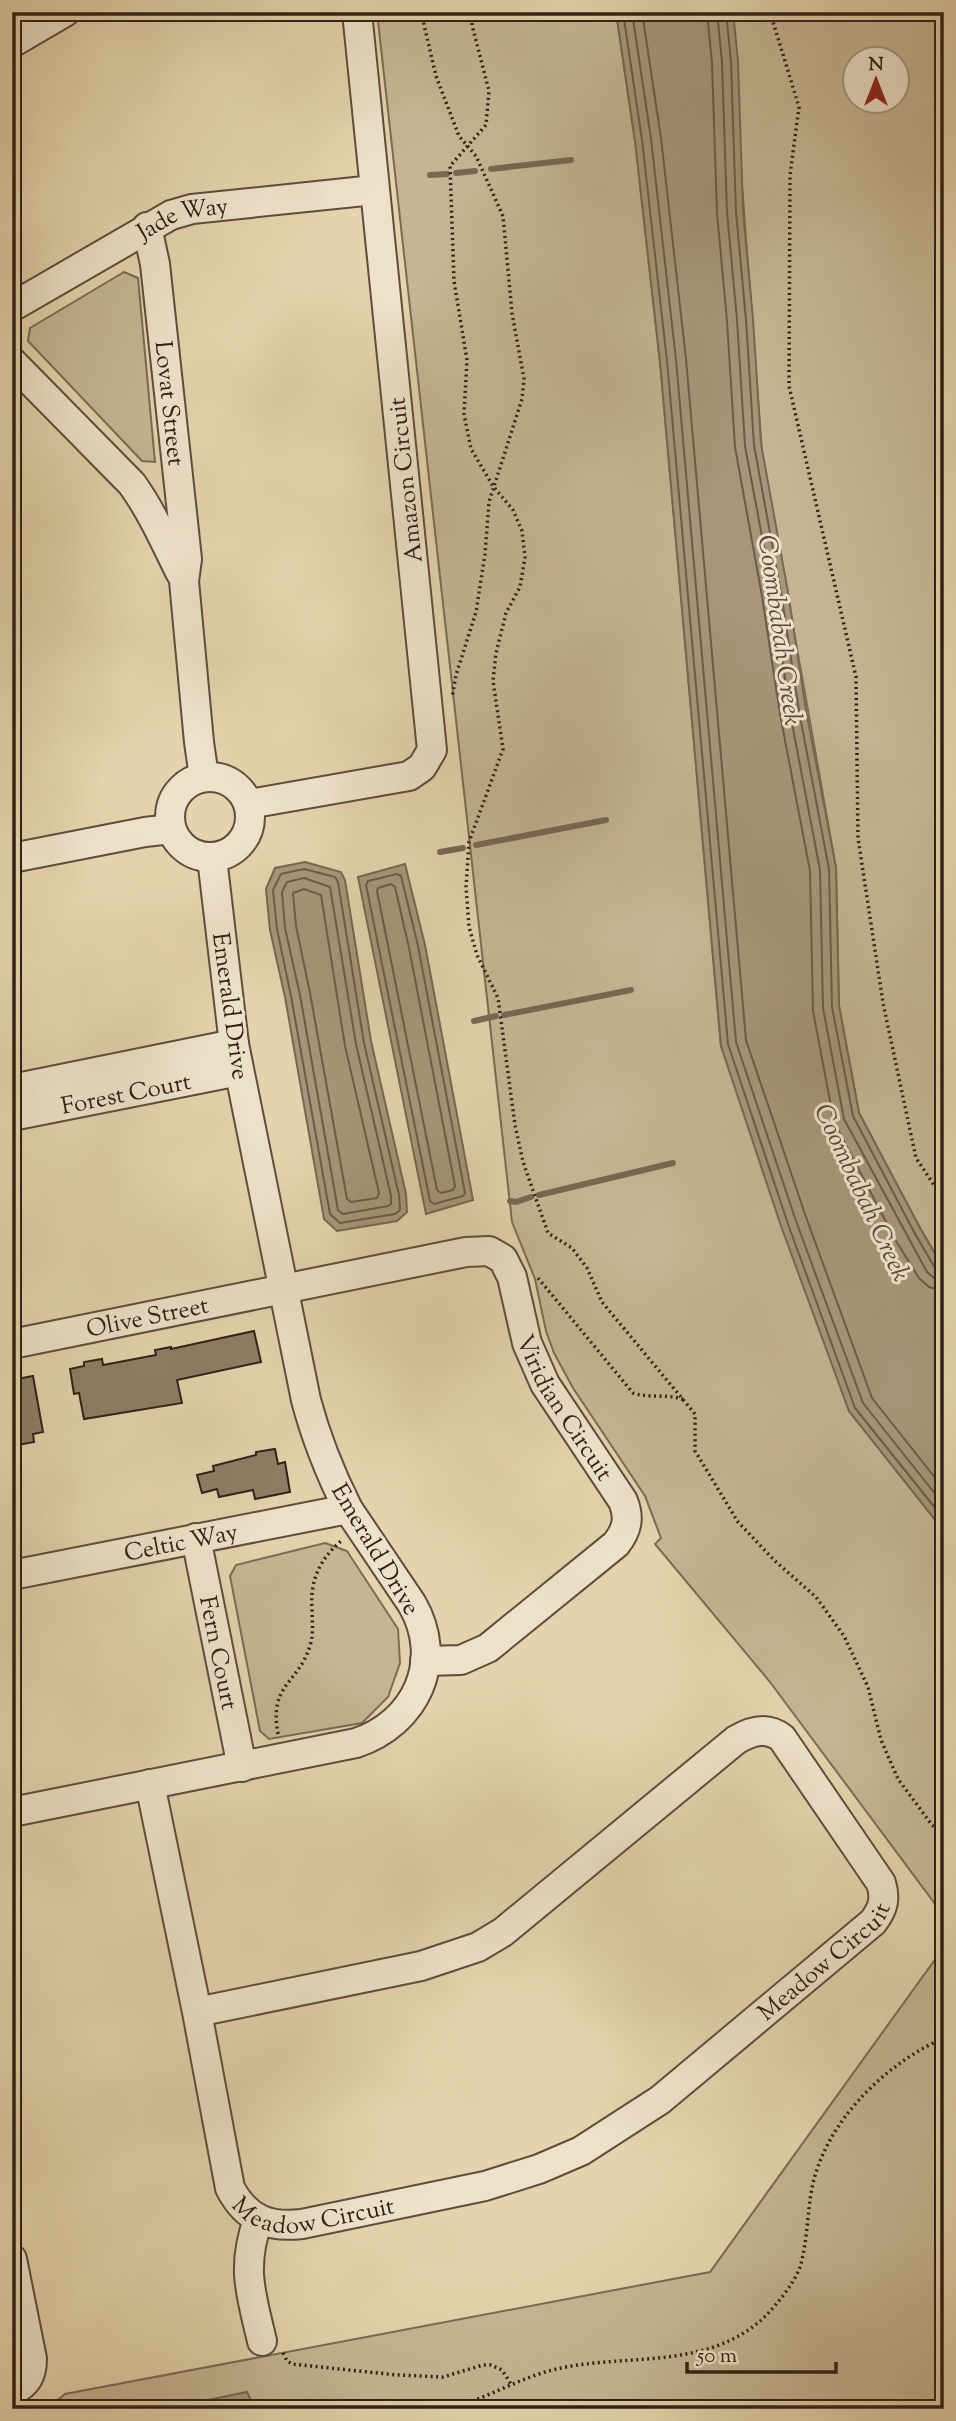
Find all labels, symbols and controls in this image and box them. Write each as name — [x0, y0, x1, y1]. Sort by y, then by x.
north arrow — [841, 46, 911, 116]
text: N — [868, 52, 884, 79]
street label: Jade Way — [129, 190, 230, 251]
street label: Lovat Street — [144, 339, 192, 468]
street label: Amazon Circuit — [381, 395, 433, 564]
water label: Coombabah Creek — [747, 533, 810, 728]
street label: Emerald Drive — [202, 931, 256, 1082]
street label: Forest Court — [58, 1066, 194, 1125]
water label: Coombabah Creek — [803, 1098, 918, 1288]
street label: Olive Street — [83, 1290, 212, 1348]
street label: Viridian Circuit — [506, 1330, 620, 1488]
street label: Emerald Drive — [322, 1478, 427, 1622]
street label: Celtic Way — [121, 1516, 241, 1572]
street label: Fern Court — [189, 1593, 245, 1713]
street label: Meadow Circuit — [751, 1899, 901, 2030]
street label: Meadow Circuit — [223, 2190, 398, 2244]
scale bar — [687, 2330, 835, 2374]
text: 50 m — [696, 2342, 737, 2372]

